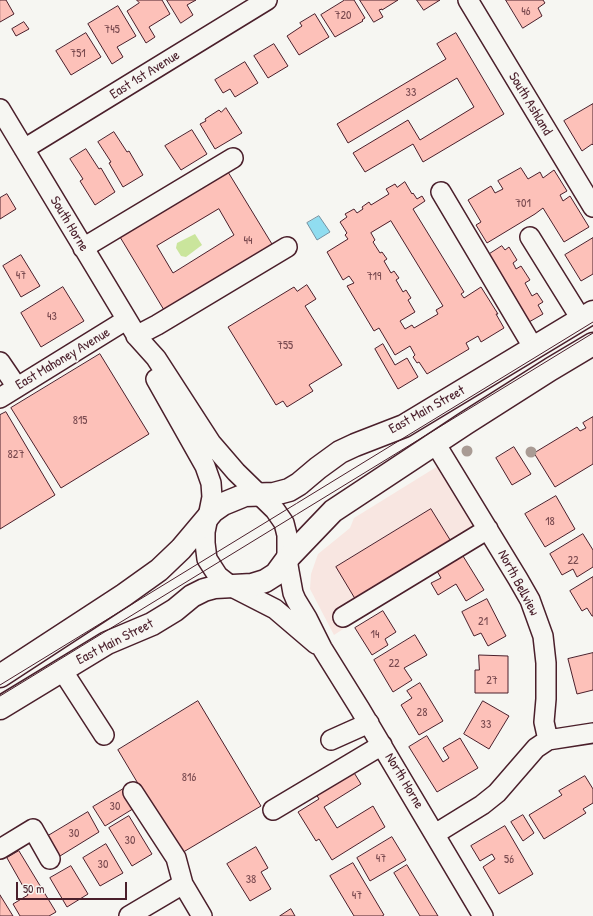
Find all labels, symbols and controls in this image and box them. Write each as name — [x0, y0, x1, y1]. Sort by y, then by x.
house number: 46 — [521, 5, 531, 19]
house number: 720 — [335, 9, 351, 23]
house number: 745 — [104, 23, 120, 37]
house number: 751 — [70, 47, 86, 61]
street label: East 1st Avenue — [107, 47, 183, 103]
street label: South Ashland — [505, 69, 555, 139]
house number: 33 — [406, 86, 416, 100]
street label: South Horne — [46, 194, 92, 254]
house number: 701 — [515, 197, 531, 211]
house number: 44 — [244, 234, 252, 248]
house number: 47 — [16, 269, 26, 283]
house number: 719 — [367, 270, 381, 284]
house number: 43 — [47, 310, 57, 324]
street label: East Mahoney Avenue — [13, 324, 113, 394]
house number: 755 — [277, 339, 293, 353]
street label: East Main Street — [386, 382, 468, 438]
house number: 815 — [73, 414, 87, 428]
house number: 827 — [8, 448, 24, 462]
house number: 18 — [545, 515, 555, 529]
street label: North Bellview — [494, 547, 542, 619]
house number: 22 — [567, 554, 579, 568]
street label: East Main Street — [74, 615, 156, 669]
house number: 21 — [478, 615, 488, 629]
house number: 14 — [371, 628, 379, 642]
house number: 22 — [388, 657, 400, 671]
house number: 27 — [486, 674, 498, 688]
house number: 28 — [417, 706, 427, 720]
house number: 33 — [481, 718, 491, 732]
street label: North Horne — [381, 750, 427, 812]
house number: 816 — [182, 771, 196, 785]
house number: 30 — [110, 800, 120, 814]
house number: 30 — [69, 827, 79, 841]
house number: 30 — [125, 834, 135, 848]
house number: 47 — [376, 852, 386, 866]
house number: 56 — [504, 853, 514, 867]
house number: 30 — [98, 858, 108, 872]
house number: 38 — [246, 873, 256, 887]
scale bar — [18, 874, 129, 900]
text: 50 m — [23, 880, 44, 897]
house number: 47 — [352, 889, 362, 903]

